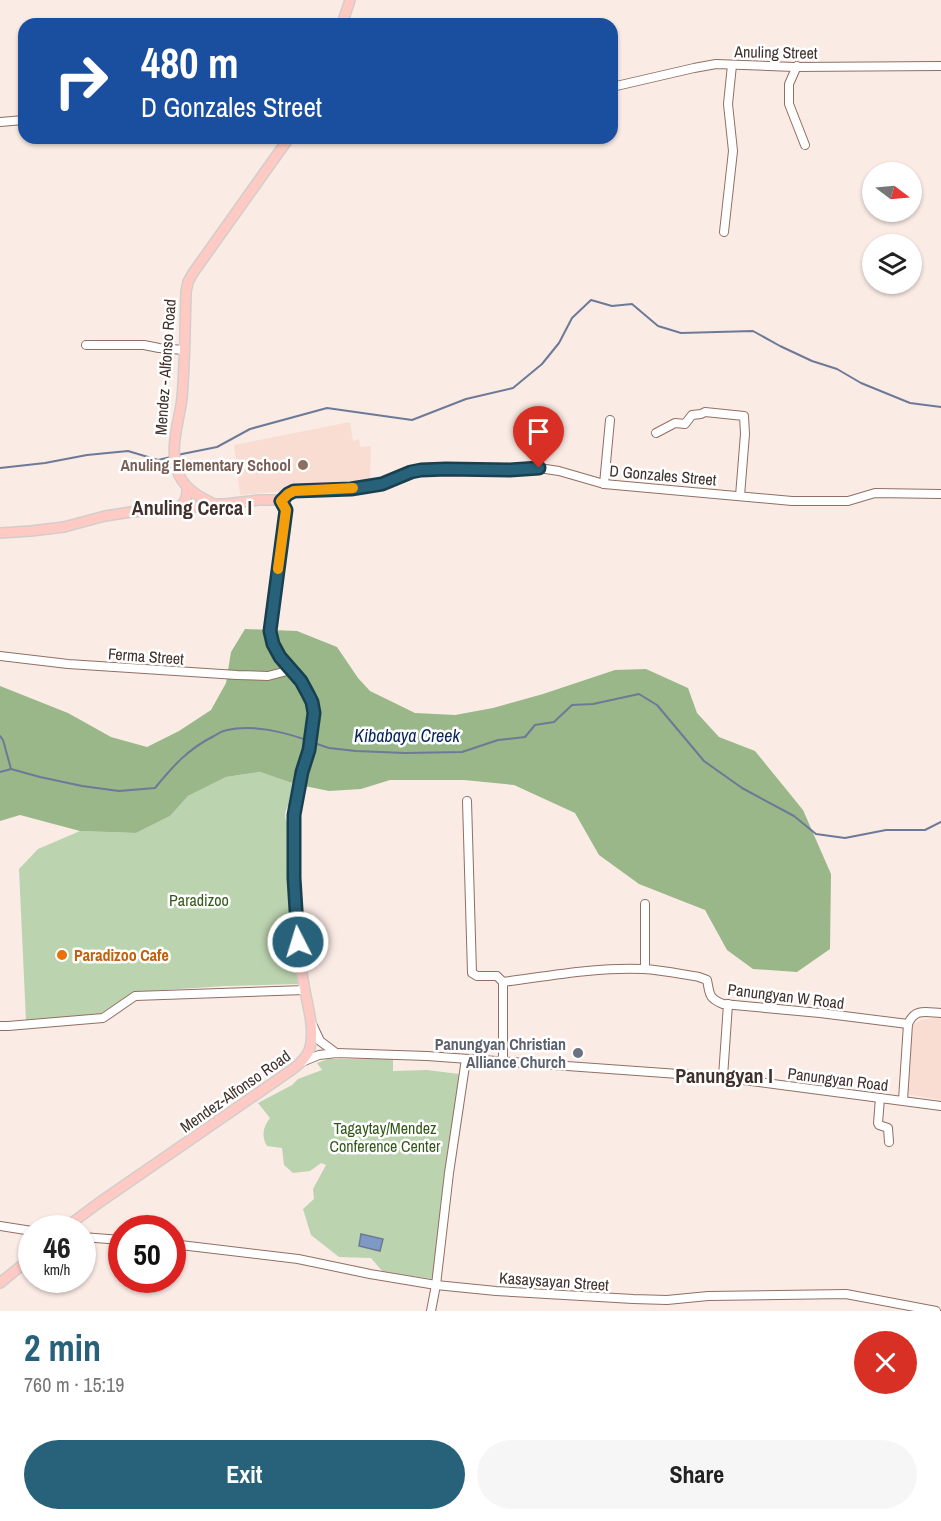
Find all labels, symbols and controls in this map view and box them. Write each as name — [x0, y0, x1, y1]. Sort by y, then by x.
text: 480 m — [141, 35, 239, 91]
street label: Anuling Street — [733, 40, 818, 64]
icon: right — [42, 42, 120, 120]
text: D Gonzales Street — [141, 89, 322, 125]
north arrow — [862, 162, 922, 222]
map controls — [862, 162, 922, 294]
button: layers — [862, 234, 922, 294]
street label: Mendez - Alfonso Road — [149, 298, 181, 436]
pin — [513, 406, 564, 468]
icon: arrive — [522, 415, 555, 448]
place label: Anuling Elementary School — [120, 454, 291, 476]
marker: Anuling Elementary School — [296, 458, 310, 472]
street label: D Gonzales Street — [609, 459, 718, 491]
district label: Anuling Cerca I — [132, 494, 252, 521]
street label: Ferma Street — [107, 642, 185, 670]
water label: Kibabaya Creek — [354, 723, 461, 748]
park label: Paradizoo — [169, 889, 229, 911]
position arrow — [266, 910, 330, 974]
place label: Paradizoo Cafe — [74, 944, 169, 966]
marker: Paradizoo Cafe — [55, 948, 69, 962]
street label: Panungyan W Road — [726, 978, 846, 1014]
place label: Panungyan Christian Alliance Church — [435, 1033, 566, 1073]
street label: Mendez-Alfonso Road — [176, 1045, 294, 1137]
marker: Panungyan Christian Alliance Church — [571, 1046, 585, 1060]
district label: Panungyan I — [675, 1062, 773, 1089]
street label: Panungyan Road — [786, 1062, 890, 1096]
park label: Tagaytay/Mendez Conference Center — [330, 1117, 441, 1157]
speed limit sign: 50 — [108, 1215, 186, 1293]
text: 46 — [43, 1227, 71, 1267]
text: km/h — [44, 1259, 70, 1280]
street label: Kasaysayan Street — [498, 1266, 610, 1296]
text: 2 min — [24, 1324, 101, 1372]
button: close — [854, 1331, 917, 1394]
text: 760 m · 15:19 — [24, 1371, 124, 1398]
button: Exit — [24, 1440, 465, 1509]
button: Share — [477, 1440, 917, 1509]

